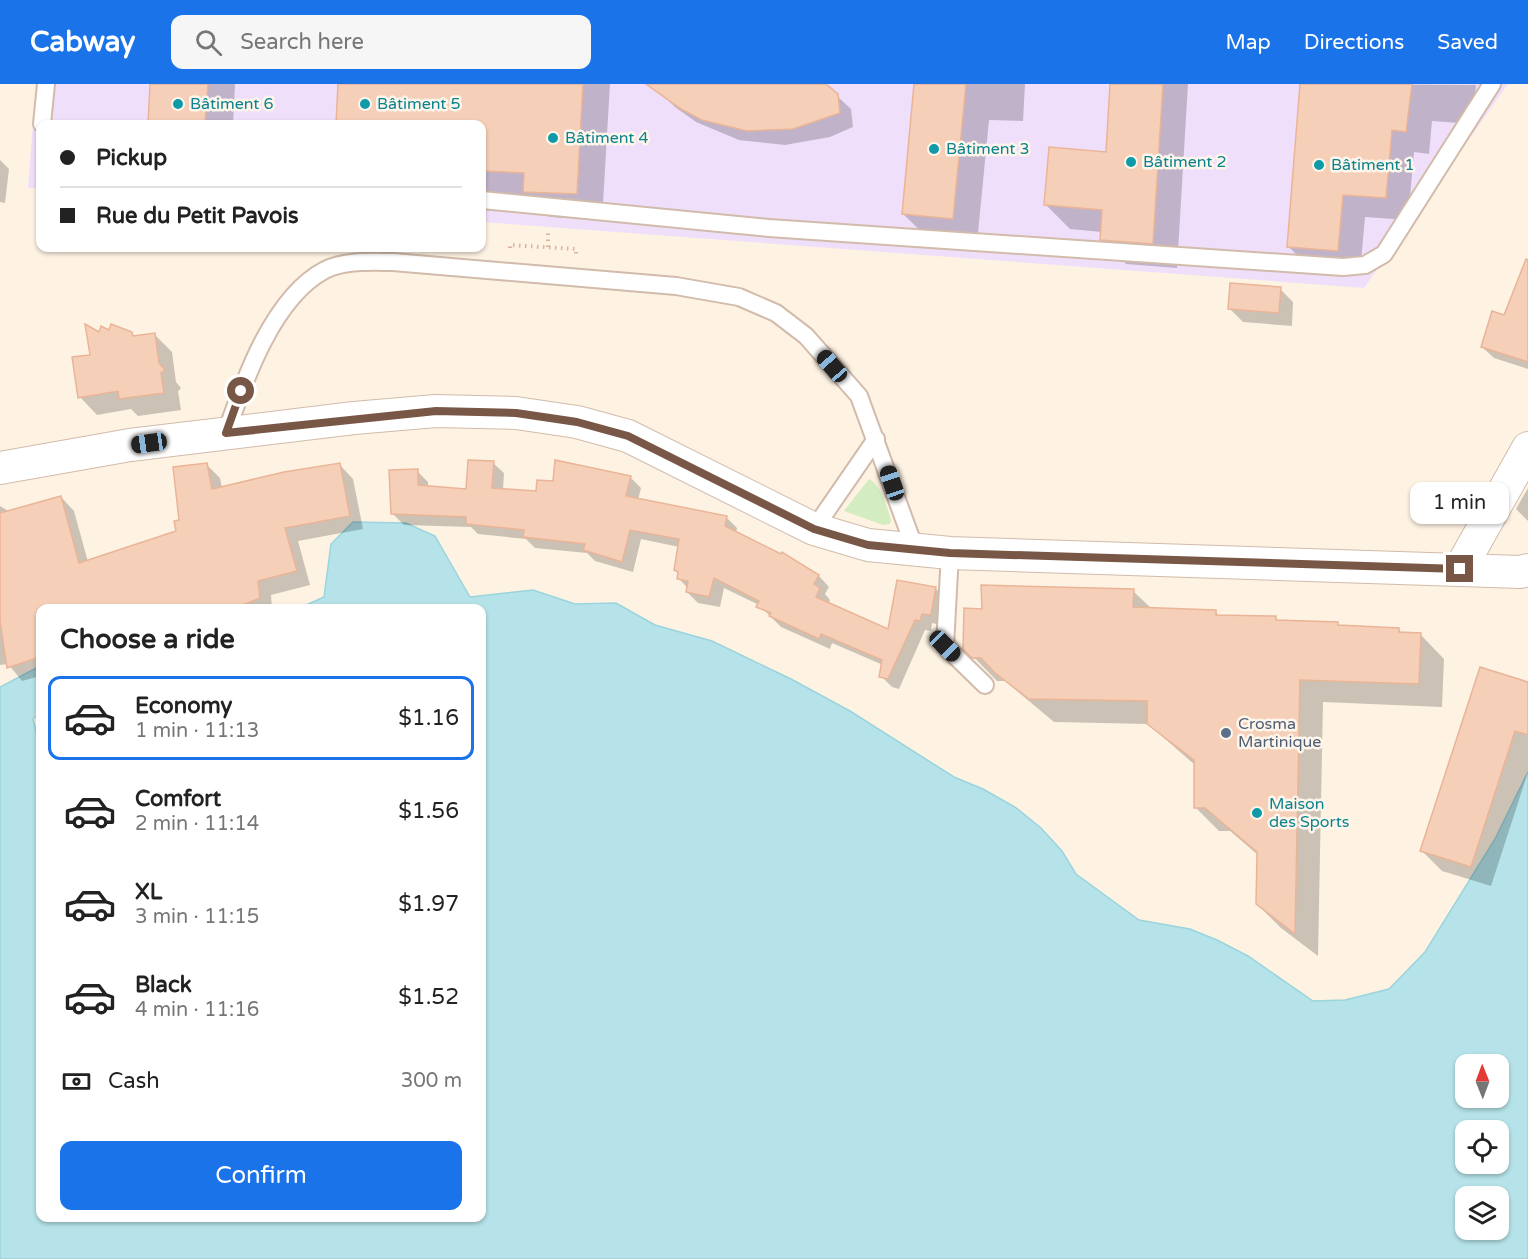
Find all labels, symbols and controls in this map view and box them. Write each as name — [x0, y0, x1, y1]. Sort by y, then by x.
search box — [171, 15, 591, 69]
text: Cabway — [30, 25, 135, 59]
icon: search — [192, 26, 225, 59]
text: Search here — [240, 29, 364, 55]
text: Map — [1225, 30, 1271, 55]
text: Directions — [1304, 30, 1404, 55]
text: Saved — [1437, 30, 1498, 55]
place label: Bâtiment 6 — [190, 94, 274, 114]
place label: Bâtiment 5 — [377, 94, 461, 114]
marker: Bâtiment 6 — [171, 97, 185, 111]
marker: Bâtiment 5 — [358, 97, 372, 111]
place label: Bâtiment 4 — [565, 128, 649, 148]
marker: Bâtiment 4 — [546, 131, 560, 145]
place label: Bâtiment 3 — [946, 139, 1030, 159]
marker: Bâtiment 3 — [927, 142, 941, 156]
text: Pickup — [96, 145, 167, 171]
place label: Bâtiment 2 — [1143, 152, 1227, 172]
marker: Bâtiment 2 — [1124, 155, 1138, 169]
place label: Bâtiment 1 — [1331, 155, 1415, 175]
marker: Bâtiment 1 — [1312, 158, 1326, 172]
text: Rue du Petit Pavois — [96, 203, 298, 229]
car — [813, 347, 851, 385]
route start — [227, 377, 254, 404]
car — [130, 432, 168, 454]
car — [878, 463, 906, 503]
callout: 1 min — [1410, 482, 1510, 524]
text: 1 min — [1433, 491, 1486, 515]
route end — [1446, 555, 1473, 582]
text: Choose a ride — [60, 623, 235, 656]
car — [926, 627, 964, 665]
icon: car — [63, 691, 117, 745]
text: Economy — [135, 693, 232, 719]
text: $1.16 — [398, 705, 459, 731]
place label: Crosma Martinique — [1238, 714, 1321, 752]
text: 1 min · 11:13 — [135, 719, 259, 743]
marker: Crosma Martinique — [1219, 726, 1233, 740]
icon: car — [63, 784, 117, 838]
text: Comfort — [135, 786, 221, 812]
place label: Maison des Sports — [1269, 794, 1349, 832]
text: $1.56 — [398, 798, 459, 824]
marker: Maison des Sports — [1250, 806, 1264, 820]
text: 2 min · 11:14 — [135, 812, 259, 836]
icon: car — [63, 877, 117, 931]
text: XL — [135, 879, 162, 905]
text: $1.97 — [398, 891, 459, 917]
text: 3 min · 11:15 — [135, 905, 259, 929]
icon: car — [63, 970, 117, 1024]
text: Black — [135, 972, 192, 998]
text: $1.52 — [398, 984, 459, 1010]
text: 4 min · 11:16 — [135, 998, 259, 1022]
north arrow — [1455, 1054, 1509, 1108]
map controls — [1455, 1054, 1509, 1240]
icon: cash — [60, 1065, 93, 1098]
text: Cash — [108, 1068, 160, 1094]
text: 300 m — [401, 1069, 462, 1093]
button: locate — [1455, 1120, 1509, 1174]
button: Confirm — [60, 1141, 462, 1210]
button: layers — [1455, 1186, 1509, 1240]

